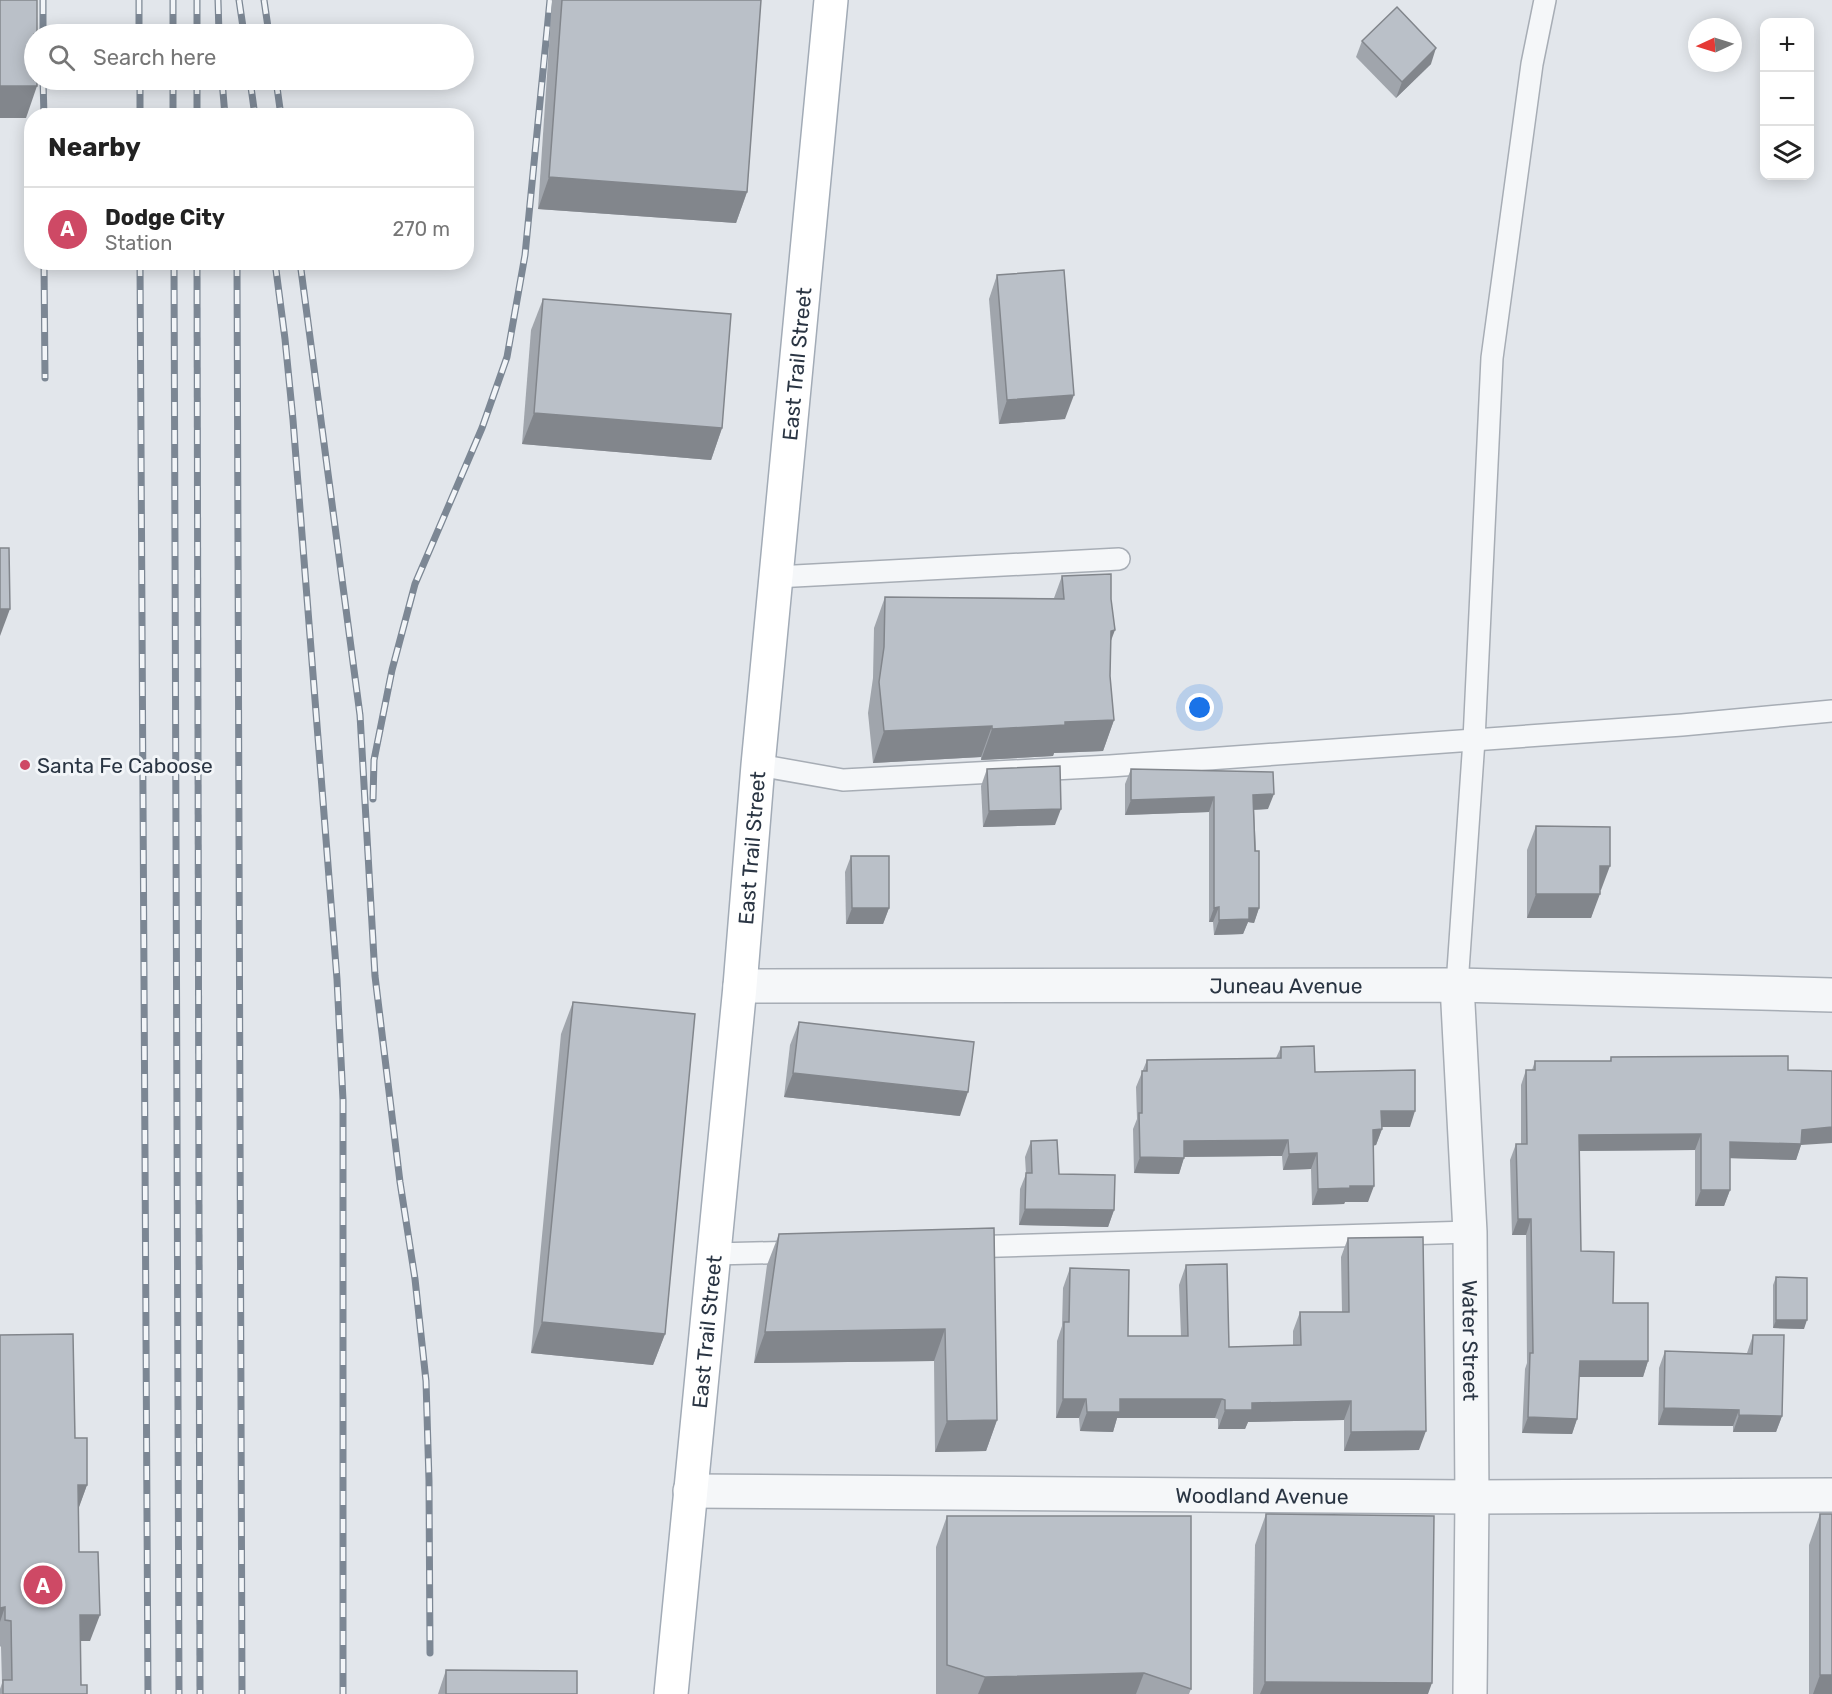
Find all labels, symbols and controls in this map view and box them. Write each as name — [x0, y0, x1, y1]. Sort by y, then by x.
north arrow — [1688, 18, 1742, 72]
map controls — [1760, 18, 1814, 180]
button: + — [1760, 18, 1814, 72]
search box — [24, 24, 474, 90]
icon: search — [45, 41, 78, 74]
text: Search here — [93, 44, 216, 71]
button: − — [1760, 72, 1814, 126]
button: layers — [1760, 126, 1814, 180]
text: Nearby — [48, 132, 141, 163]
text: Dodge City — [105, 204, 225, 231]
text: A — [60, 217, 75, 241]
text: 270 m — [393, 217, 450, 241]
text: Station — [105, 231, 172, 255]
street label: East Trail Street — [777, 286, 816, 442]
your location — [1185, 693, 1214, 722]
place label: Santa Fe Caboose — [37, 753, 213, 778]
marker: Santa Fe Caboose — [18, 758, 32, 772]
street label: East Trail Street — [733, 770, 770, 925]
street label: Juneau Avenue — [1210, 973, 1362, 998]
street label: East Trail Street — [686, 1254, 726, 1409]
street label: Water Street — [1458, 1280, 1484, 1401]
street label: Woodland Avenue — [1175, 1482, 1349, 1509]
pin: A — [24, 1562, 63, 1608]

